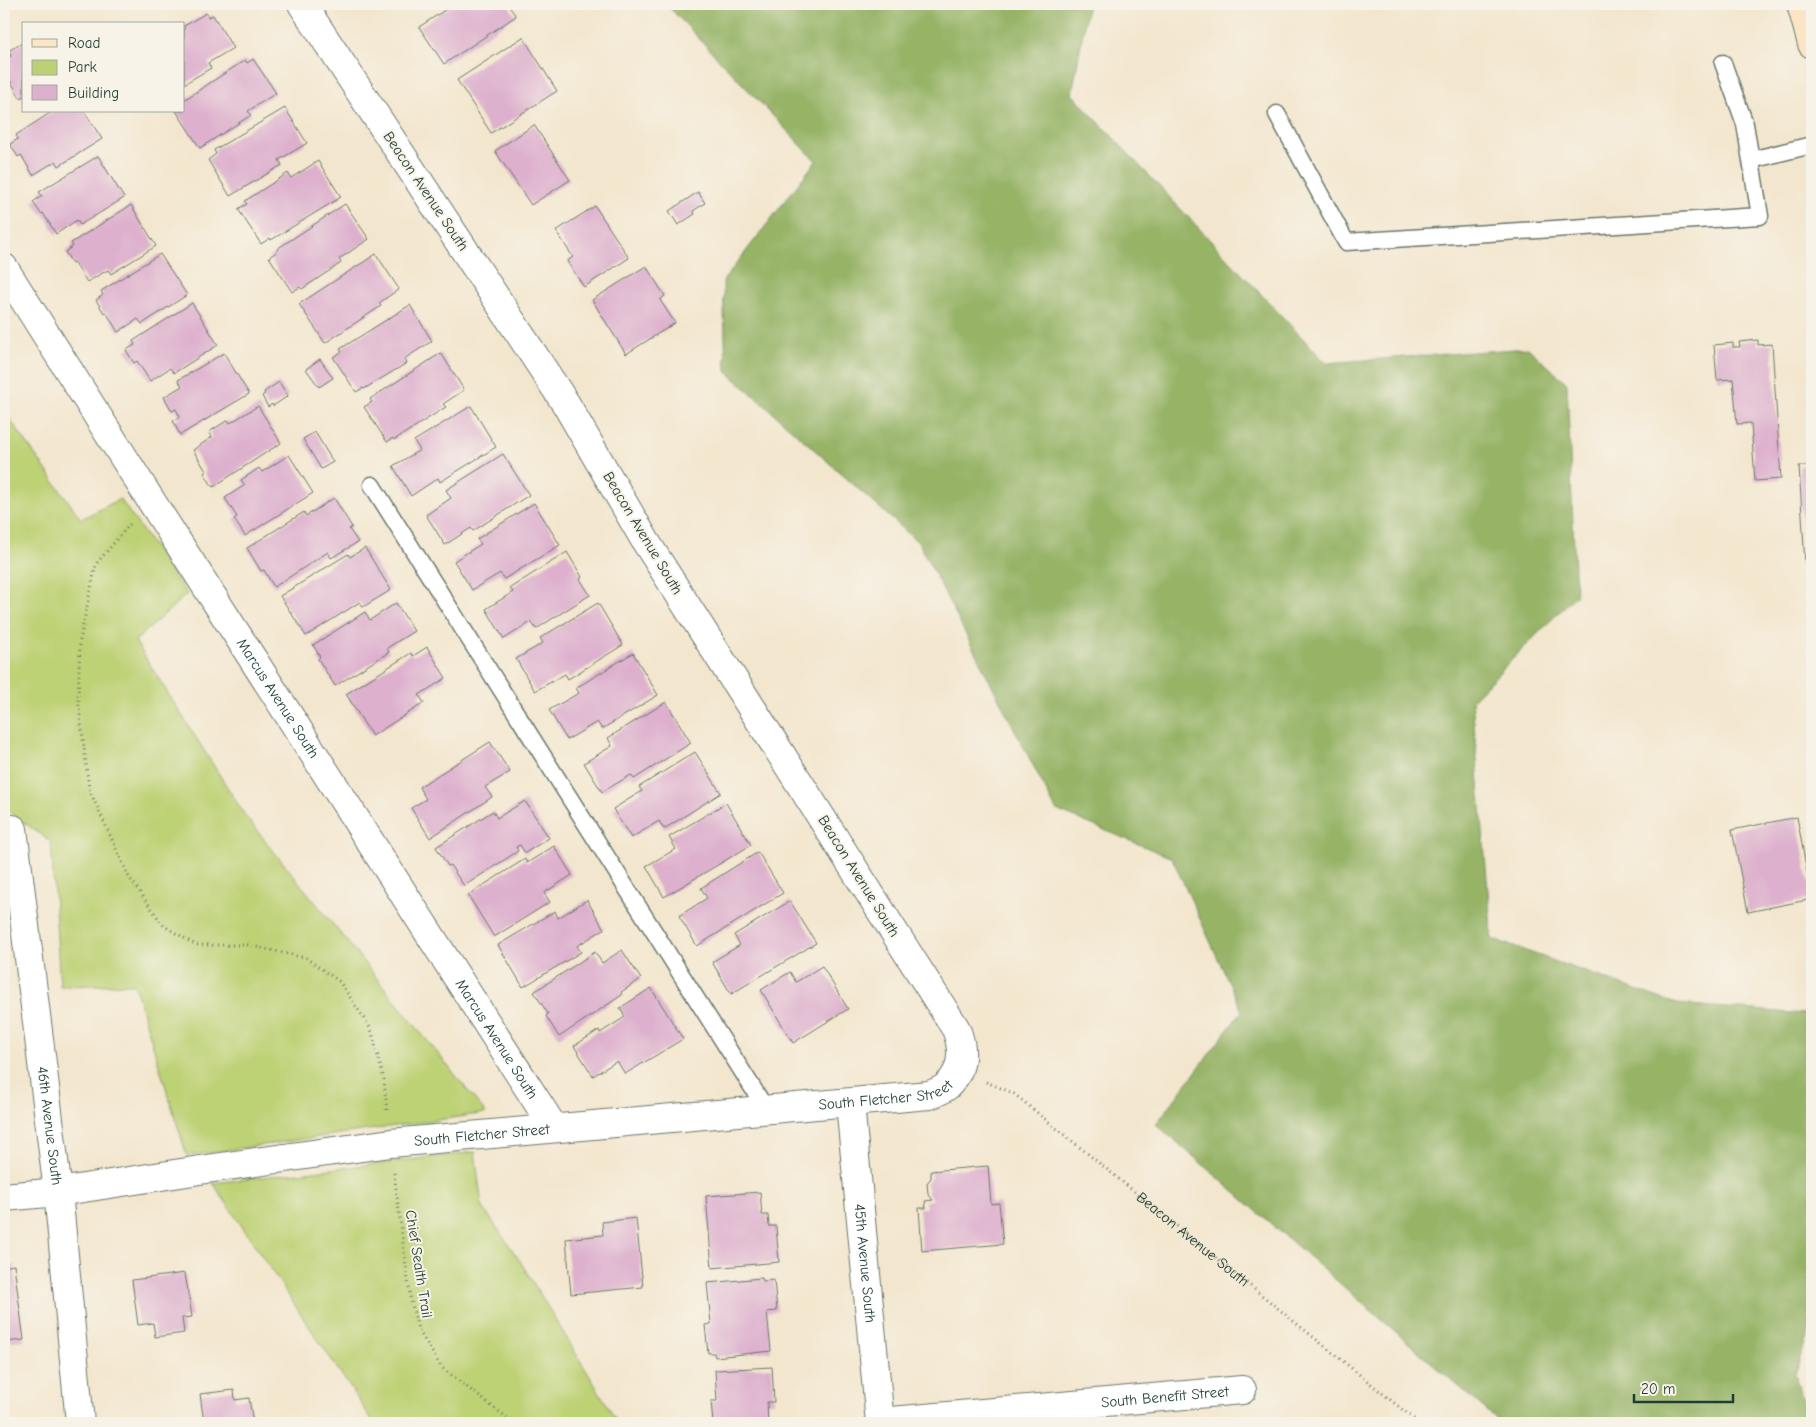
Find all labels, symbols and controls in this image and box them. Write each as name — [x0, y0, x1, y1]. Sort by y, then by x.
legend — [22, 22, 185, 112]
text: Road — [68, 34, 100, 52]
text: Park — [68, 58, 97, 76]
text: Building — [68, 84, 119, 102]
street label: Beacon Avenue South — [379, 128, 473, 254]
street label: Beacon Avenue South — [599, 468, 687, 598]
street label: Marcus Avenue South — [233, 635, 323, 762]
street label: Beacon Avenue South — [814, 812, 904, 940]
street label: Marcus Avenue South — [452, 976, 542, 1102]
street label: 46th Avenue South — [33, 1065, 66, 1186]
street label: South Fletcher Street — [818, 1076, 957, 1114]
street label: South Fletcher Street — [413, 1120, 551, 1150]
street label: Beacon Avenue South — [1133, 1188, 1253, 1290]
street label: 45th Avenue South — [850, 1203, 880, 1324]
street label: Chief Sealth Trail — [402, 1209, 436, 1319]
scale bar — [1634, 1372, 1732, 1404]
text: 20 m — [1641, 1380, 1675, 1398]
street label: South Benefit Street — [1100, 1382, 1230, 1411]

